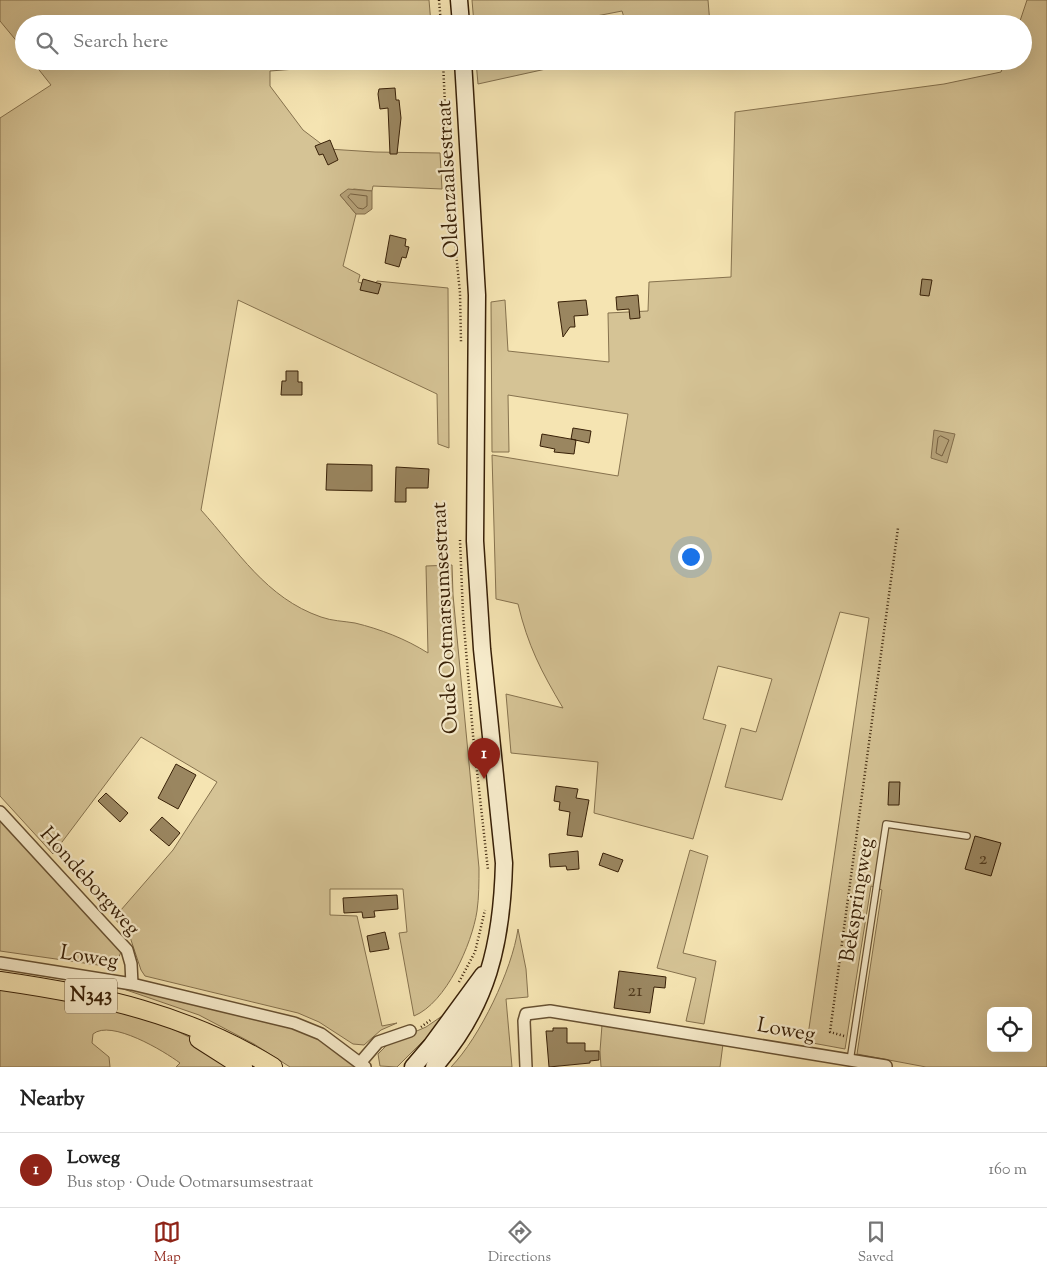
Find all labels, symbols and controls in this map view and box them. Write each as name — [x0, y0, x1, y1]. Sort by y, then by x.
search box — [15, 15, 1032, 70]
icon: search — [33, 29, 61, 57]
text: Search here — [73, 29, 168, 56]
street label: Oldenzaalsestraat — [430, 99, 468, 259]
street label: Oude Ootmarsumsestraat — [425, 501, 467, 735]
your location — [678, 544, 704, 570]
pin: 1 — [468, 738, 500, 779]
street label: Hondeborgweg — [32, 821, 146, 943]
street label: Bekspringweg — [833, 836, 883, 964]
house number: 2 — [979, 846, 988, 873]
street label: Loweg — [58, 939, 120, 977]
road number: N343 — [65, 978, 117, 1014]
house number: 21 — [627, 978, 643, 1005]
map controls — [987, 1007, 1032, 1052]
button: locate — [987, 1007, 1032, 1052]
street label: Loweg — [754, 1011, 818, 1051]
text: Nearby — [20, 1085, 85, 1115]
text: Loweg — [67, 1145, 120, 1172]
text: 1 — [33, 1159, 39, 1182]
text: 160 m — [989, 1159, 1027, 1182]
text: Bus stop · Oude Ootmarsumsestraat — [67, 1172, 313, 1195]
tab: Map — [153, 1218, 181, 1268]
tab: Directions — [488, 1218, 551, 1268]
tab: Saved — [858, 1218, 894, 1268]

